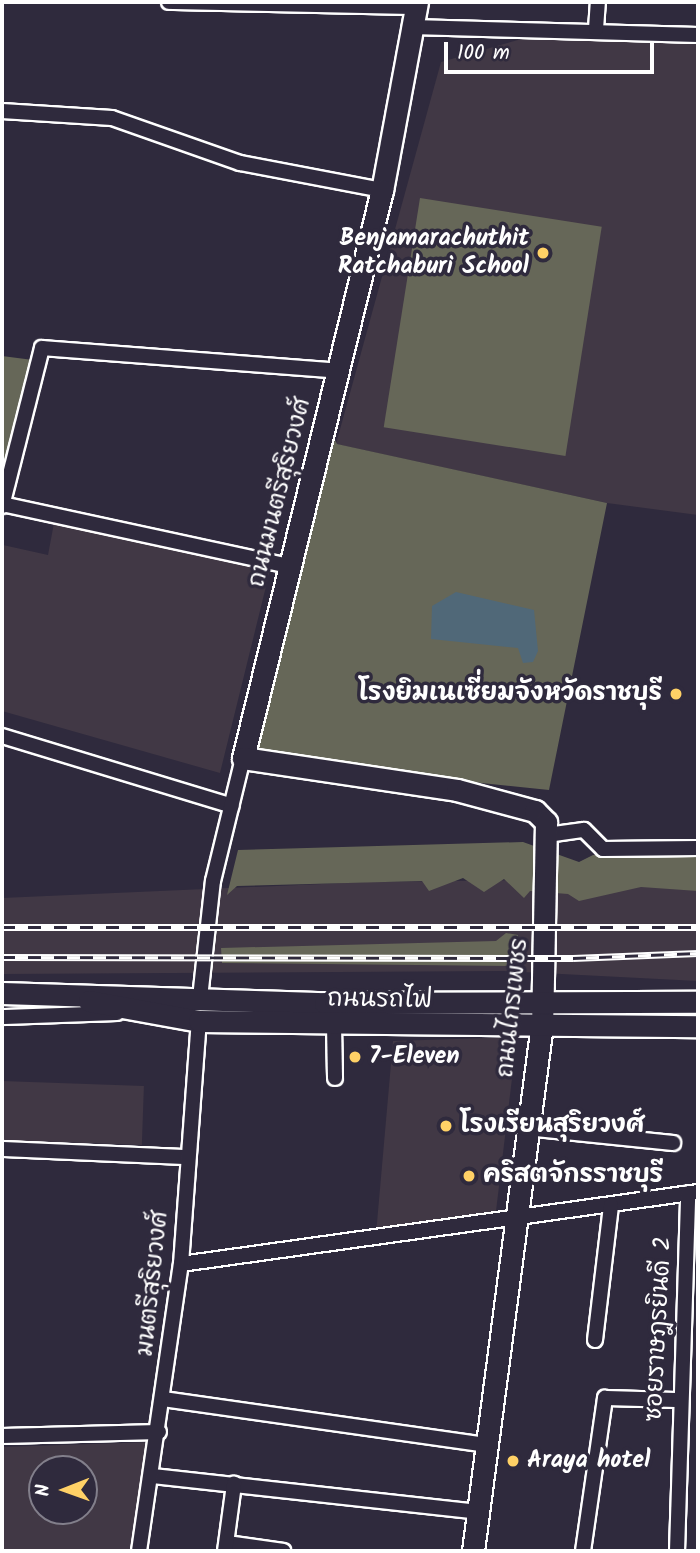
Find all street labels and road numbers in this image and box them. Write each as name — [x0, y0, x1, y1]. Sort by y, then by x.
street label: ถนนมนตรีสุริยวงศ์ — [243, 396, 317, 590]
street label: ถนนไกรเพชร — [491, 937, 535, 1079]
street label: ถนนรถไฟ — [327, 985, 433, 1015]
street label: มนตรีสุริยวงศ์ — [131, 1210, 175, 1358]
street label: ซอยราษฎรยินดี 2 — [640, 1236, 678, 1422]

